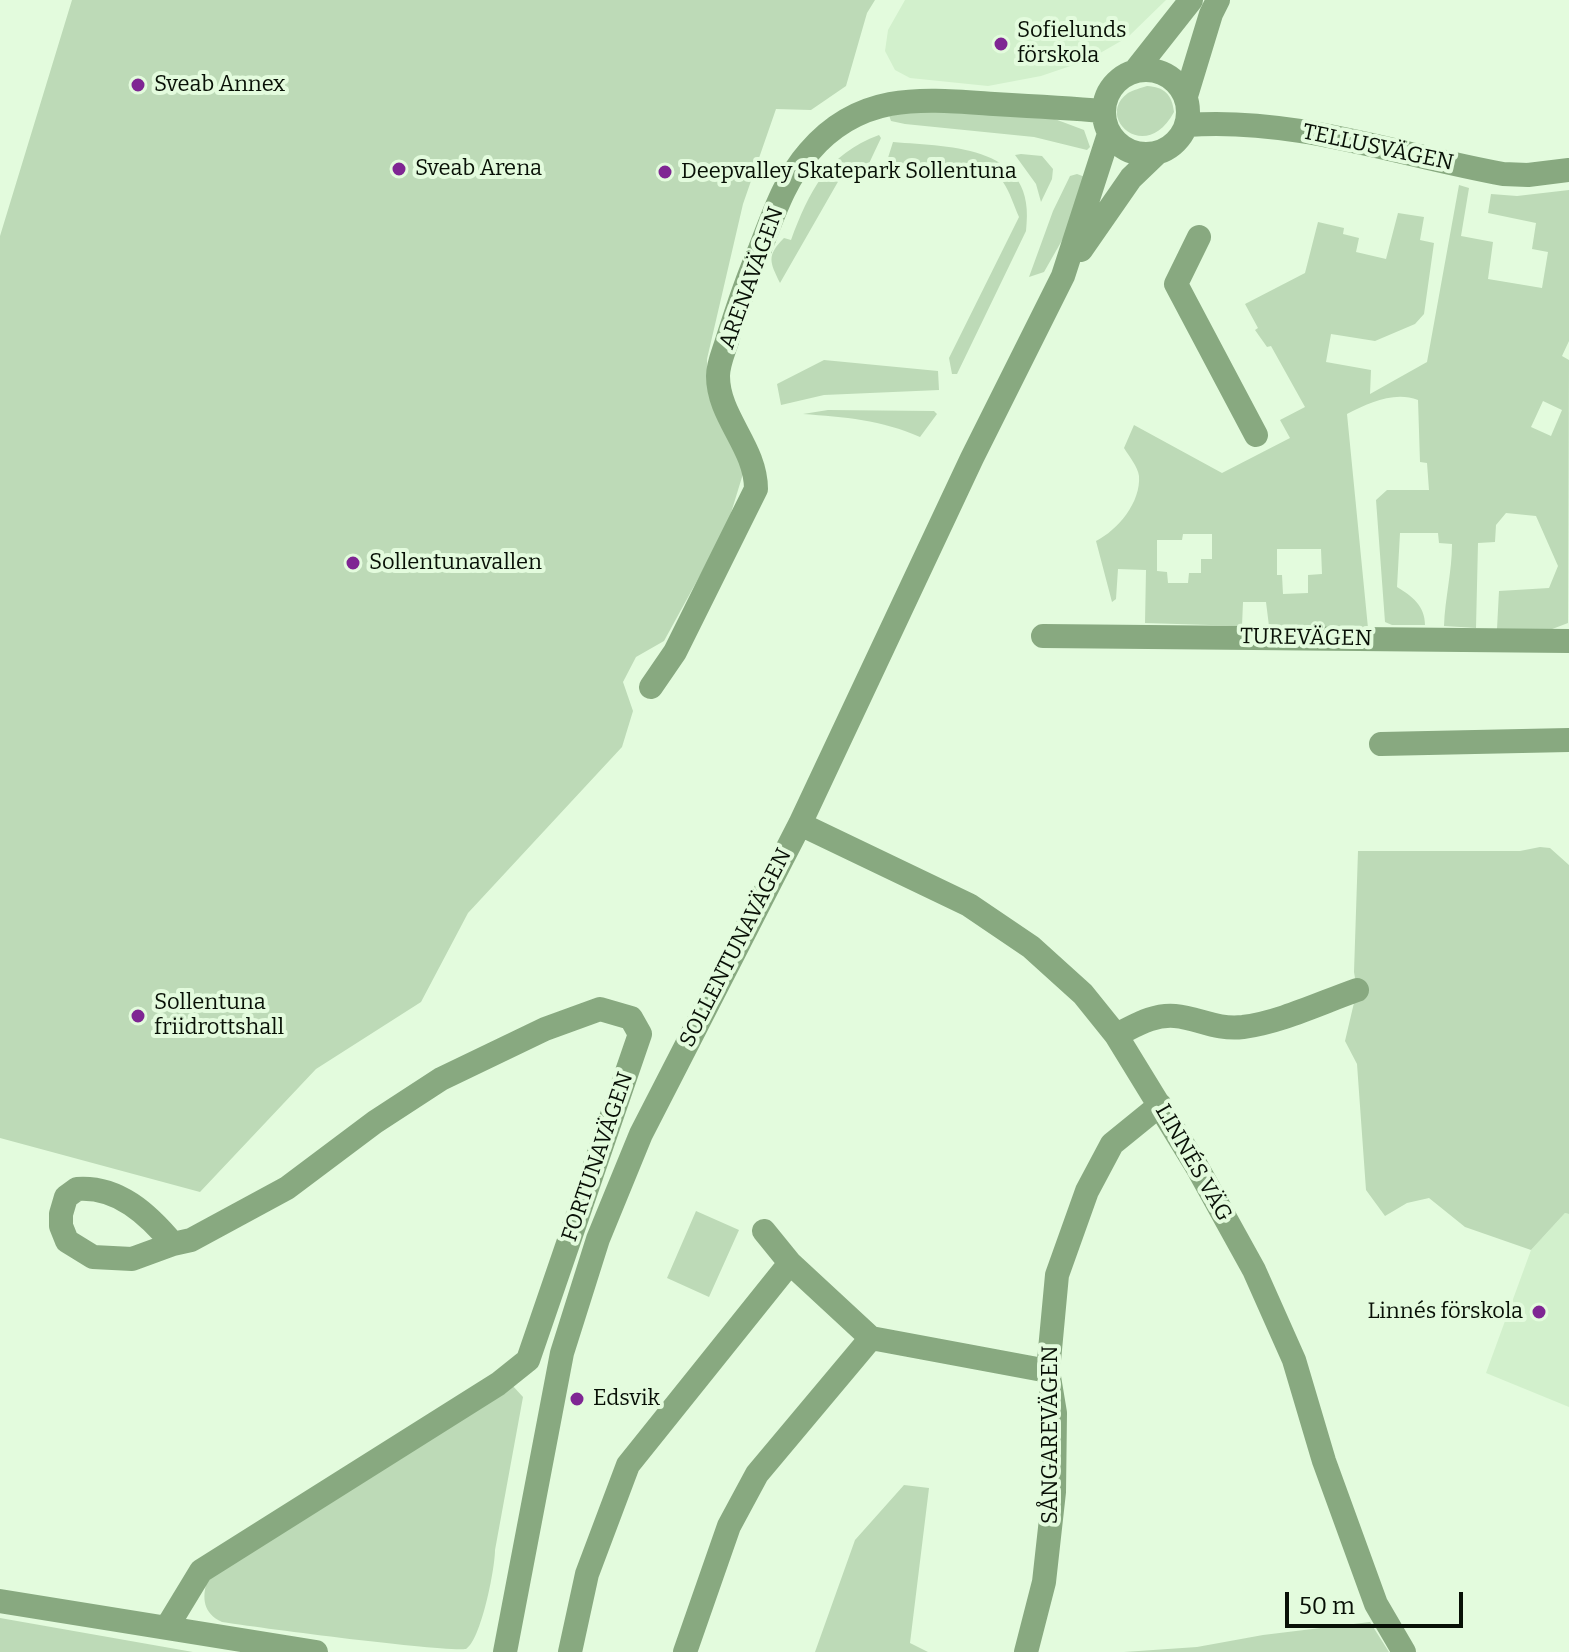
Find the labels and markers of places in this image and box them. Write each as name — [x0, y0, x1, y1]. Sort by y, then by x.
place label: Sofielunds förskola — [1017, 18, 1126, 70]
marker: Sofielunds förskola — [992, 35, 1010, 53]
place label: Sveab Annex — [154, 72, 285, 98]
marker: Sveab Annex — [129, 76, 147, 94]
place label: Sveab Arena — [415, 156, 542, 182]
place label: Deepvalley Skatepark Sollentuna — [681, 159, 1017, 185]
marker: Sveab Arena — [390, 160, 408, 178]
marker: Deepvalley Skatepark Sollentuna — [656, 163, 674, 181]
place label: Sollentunavallen — [369, 550, 542, 576]
marker: Sollentunavallen — [344, 554, 362, 572]
place label: Sollentuna friidrottshall — [154, 990, 284, 1042]
marker: Sollentuna friidrottshall — [129, 1007, 147, 1025]
place label: Linnés förskola — [1367, 1299, 1523, 1325]
marker: Linnés förskola — [1530, 1303, 1548, 1321]
place label: Edsvik — [593, 1386, 660, 1412]
marker: Edsvik — [568, 1390, 586, 1408]

